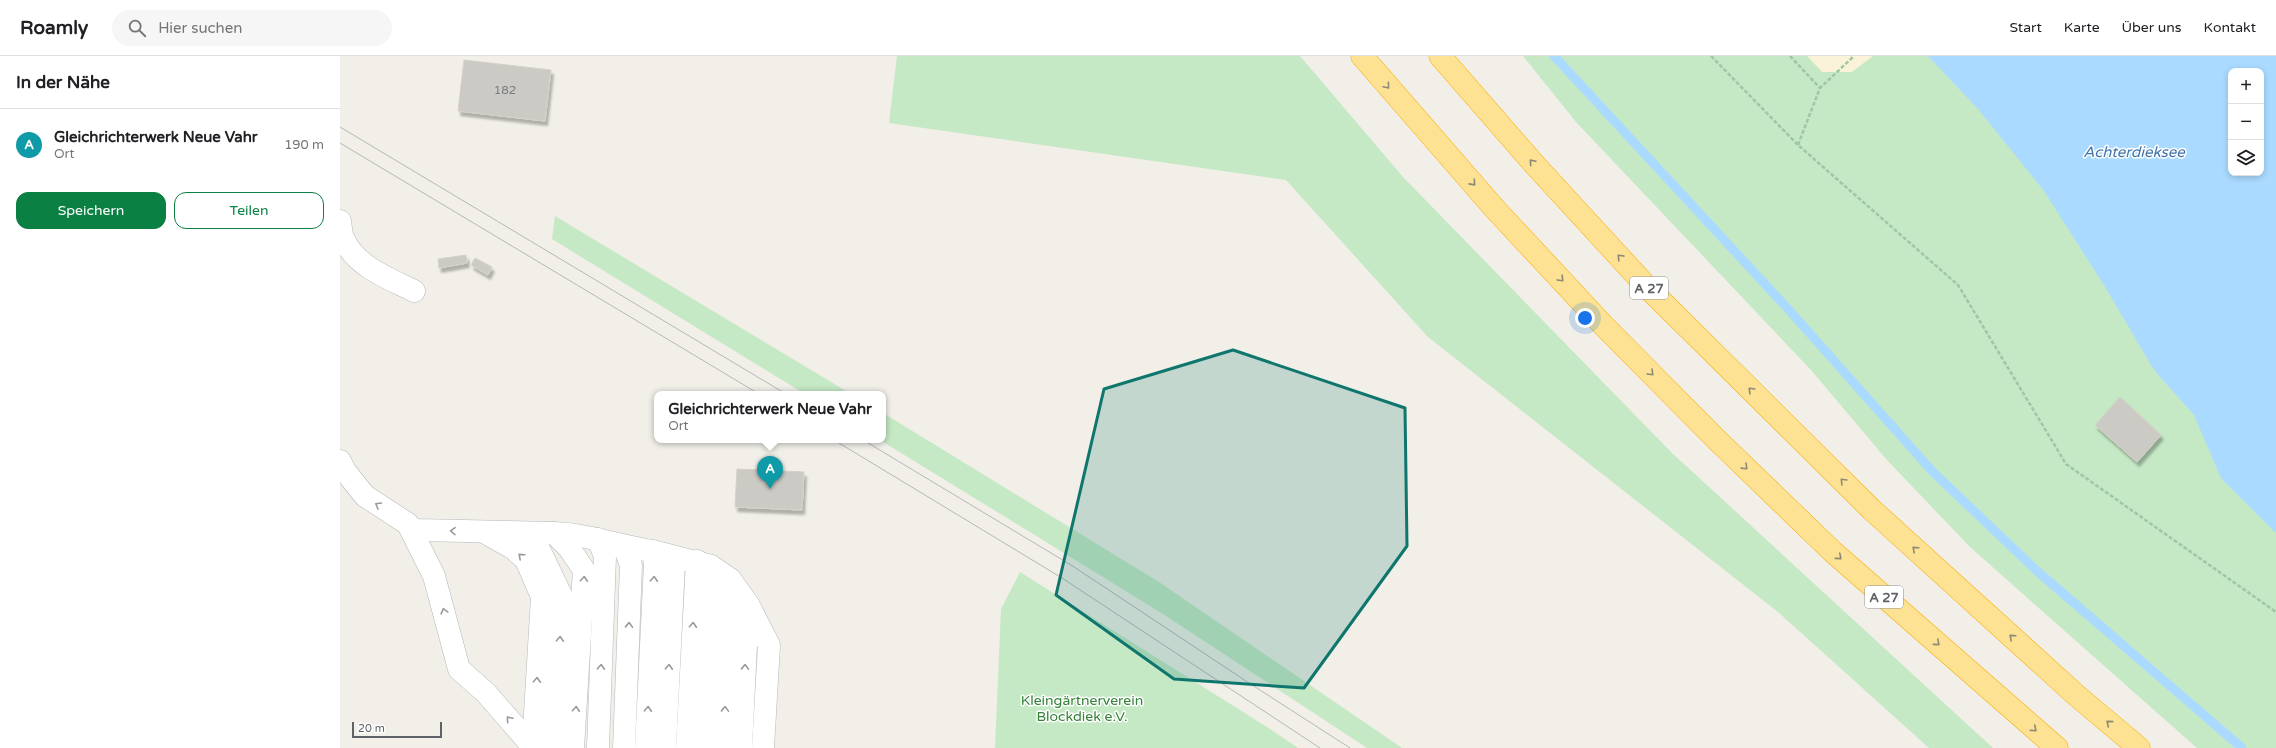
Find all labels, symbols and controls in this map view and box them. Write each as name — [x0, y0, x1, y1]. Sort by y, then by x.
search box — [112, 10, 392, 46]
text: Roamly — [20, 17, 88, 39]
icon: search — [126, 17, 148, 39]
text: Hier suchen — [158, 19, 242, 37]
text: Start — [2010, 19, 2042, 36]
text: Karte — [2064, 19, 2100, 36]
text: Über uns — [2122, 19, 2182, 36]
text: Kontakt — [2204, 19, 2256, 36]
map controls — [2228, 68, 2264, 176]
button: + — [2228, 68, 2264, 104]
text: In der Nähe — [16, 72, 110, 93]
one-way arrow — [1383, 81, 1390, 89]
house number: 182 — [494, 83, 516, 97]
button: − — [2228, 104, 2264, 140]
text: Gleichrichterwerk Neue Vahr — [54, 128, 258, 146]
text: A — [24, 137, 34, 153]
text: 190 m — [284, 137, 324, 153]
button: layers — [2228, 140, 2264, 176]
water label: Achterdieksee — [2083, 143, 2186, 161]
text: Ort — [54, 146, 74, 162]
one-way arrow — [1530, 159, 1537, 166]
one-way arrow — [1468, 179, 1475, 186]
button: Speichern — [16, 192, 166, 229]
button: Teilen — [174, 192, 324, 229]
one-way arrow — [1617, 254, 1625, 262]
one-way arrow — [1556, 274, 1564, 282]
road number: A 27 — [1630, 277, 1668, 299]
your location — [1575, 308, 1595, 328]
one-way arrow — [1646, 368, 1654, 376]
one-way arrow — [1748, 387, 1756, 395]
popup — [654, 391, 886, 443]
text: Gleichrichterwerk Neue Vahr — [668, 400, 872, 418]
text: Ort — [668, 418, 689, 434]
pin: A — [757, 456, 783, 489]
one-way arrow — [1740, 462, 1748, 470]
one-way arrow — [1840, 478, 1848, 486]
one-way arrow — [375, 503, 382, 510]
one-way arrow — [450, 527, 456, 535]
one-way arrow — [1913, 547, 1920, 554]
one-way arrow — [1834, 552, 1842, 560]
one-way arrow — [518, 553, 526, 561]
one-way arrow — [579, 576, 588, 582]
one-way arrow — [650, 576, 658, 582]
road number: A 27 — [1865, 586, 1903, 608]
one-way arrow — [440, 608, 448, 614]
one-way arrow — [624, 622, 633, 628]
one-way arrow — [688, 622, 697, 628]
one-way arrow — [2009, 635, 2016, 642]
one-way arrow — [556, 636, 564, 642]
one-way arrow — [1932, 638, 1940, 645]
one-way arrow — [597, 664, 606, 670]
one-way arrow — [665, 664, 673, 670]
one-way arrow — [741, 664, 749, 670]
one-way arrow — [533, 677, 542, 683]
park label: Kleingärtnerverein Blockdiek e.V. — [1021, 692, 1143, 725]
one-way arrow — [571, 706, 580, 712]
one-way arrow — [643, 706, 652, 712]
one-way arrow — [721, 706, 729, 712]
one-way arrow — [506, 716, 513, 723]
scale bar — [352, 720, 442, 739]
one-way arrow — [2106, 720, 2114, 727]
text: 20 m — [358, 722, 385, 735]
one-way arrow — [2030, 724, 2037, 731]

